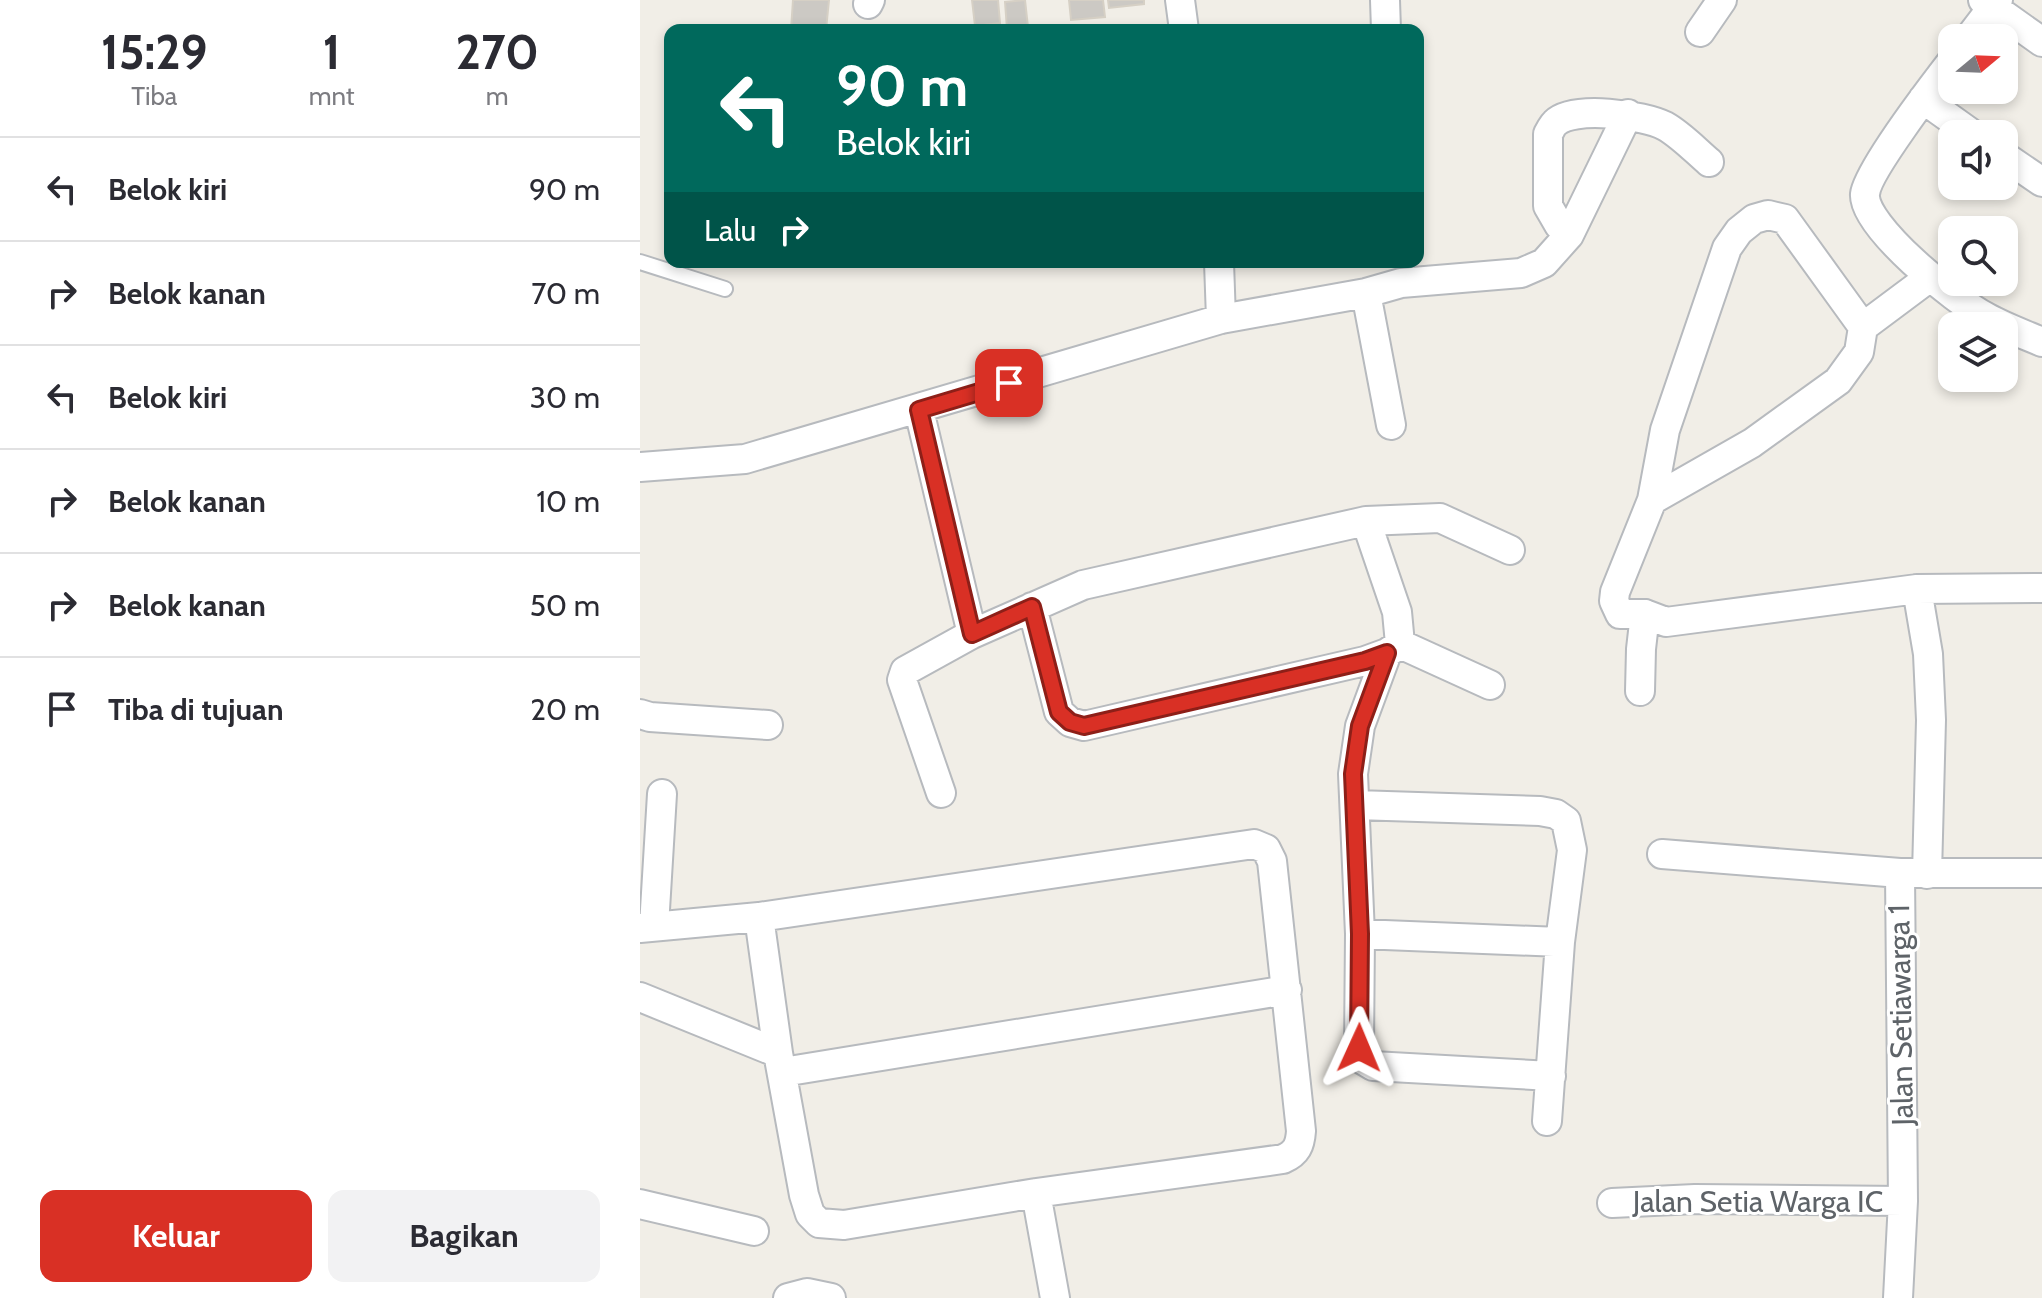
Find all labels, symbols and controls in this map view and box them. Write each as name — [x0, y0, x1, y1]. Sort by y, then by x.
text: 15:29 — [101, 23, 208, 81]
text: 1 — [323, 23, 340, 81]
text: 270 — [456, 23, 539, 81]
north arrow — [1938, 24, 2018, 104]
map controls — [1938, 24, 2018, 392]
text: 90 m — [836, 52, 968, 120]
icon: left — [704, 56, 808, 160]
text: Tiba — [131, 80, 177, 112]
text: mnt — [309, 80, 355, 112]
text: m — [486, 80, 509, 112]
text: Belok kiri — [836, 120, 971, 164]
button: sound — [1938, 120, 2018, 200]
icon: left — [40, 167, 84, 211]
text: Belok kiri — [108, 171, 227, 208]
text: 90 m — [529, 171, 600, 208]
icon: right — [772, 208, 816, 252]
text: Lalu — [704, 212, 756, 249]
button: search — [1938, 216, 2018, 296]
icon: right — [40, 271, 84, 315]
text: Belok kanan — [108, 275, 266, 312]
text: 70 m — [531, 275, 600, 312]
button: layers — [1938, 312, 2018, 392]
pin — [975, 349, 1043, 417]
icon: arrive — [987, 361, 1031, 405]
icon: left — [40, 375, 84, 419]
text: Belok kiri — [108, 379, 227, 416]
text: 30 m — [530, 379, 600, 416]
icon: right — [40, 479, 84, 523]
text: Belok kanan — [108, 483, 266, 520]
text: 10 m — [536, 483, 600, 520]
icon: right — [40, 583, 84, 627]
text: Belok kanan — [108, 587, 266, 624]
text: 50 m — [530, 587, 600, 624]
icon: arrive — [40, 687, 84, 731]
text: Tiba di tujuan — [108, 691, 284, 728]
text: 20 m — [530, 691, 600, 728]
street label: Jalan Setiawarga 1 — [1880, 904, 1921, 1127]
position arrow — [1317, 1006, 1401, 1090]
street label: Jalan Setia Warga IC — [1632, 1183, 1883, 1220]
button: Keluar — [40, 1190, 312, 1282]
button: Bagikan — [328, 1190, 600, 1282]

